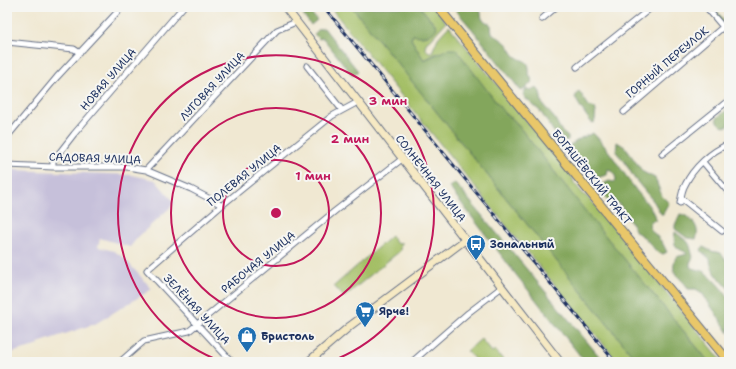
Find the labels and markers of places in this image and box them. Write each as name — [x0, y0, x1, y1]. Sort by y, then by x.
centre of rings — [269, 206, 283, 220]
bus stop icon: Зональный — [465, 233, 487, 261]
place label: Зональный — [490, 237, 555, 252]
supermarket icon: Ярче! — [354, 300, 376, 328]
place label: Ярче! — [379, 304, 409, 319]
shop icon: Бристоль — [236, 325, 258, 353]
place label: Бристоль — [261, 329, 314, 344]

